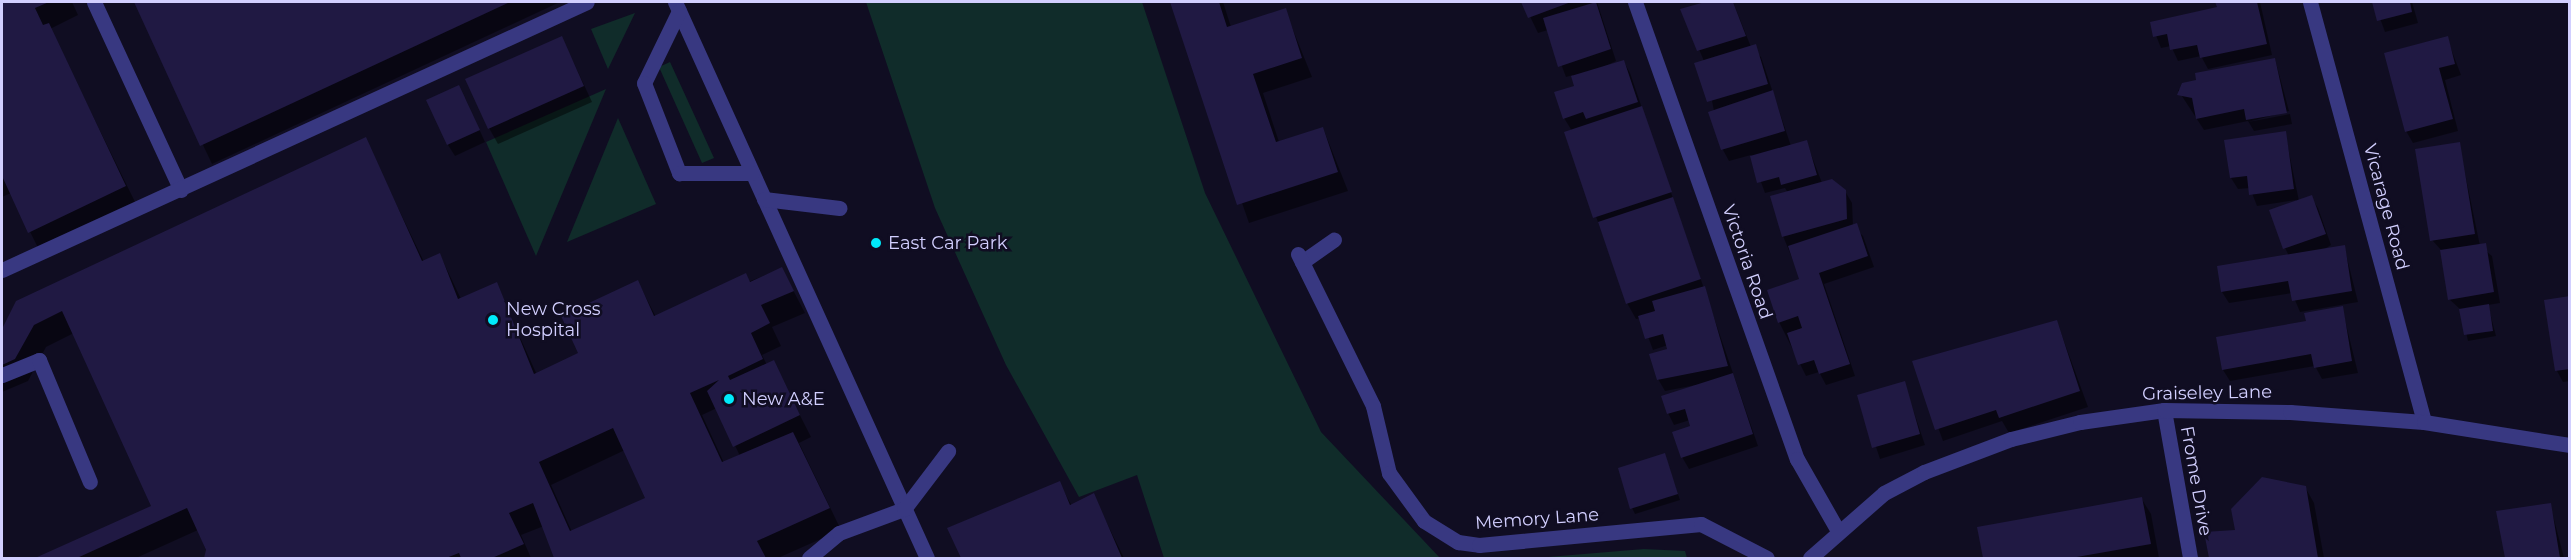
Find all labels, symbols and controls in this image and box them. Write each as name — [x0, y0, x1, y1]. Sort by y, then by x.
street label: Vicarage Road — [2359, 141, 2413, 273]
street label: Victoria Road — [1717, 202, 1777, 322]
place label: East Car Park — [888, 232, 1008, 254]
marker: East Car Park — [869, 236, 883, 250]
place label: New Cross Hospital — [506, 299, 600, 342]
marker: New Cross Hospital — [484, 311, 502, 329]
street label: Graiseley Lane — [2142, 381, 2272, 405]
place label: New A&E — [742, 388, 825, 410]
marker: New A&E — [720, 390, 738, 408]
street label: Frome Drive — [2176, 424, 2216, 538]
street label: Memory Lane — [1474, 504, 1600, 534]

